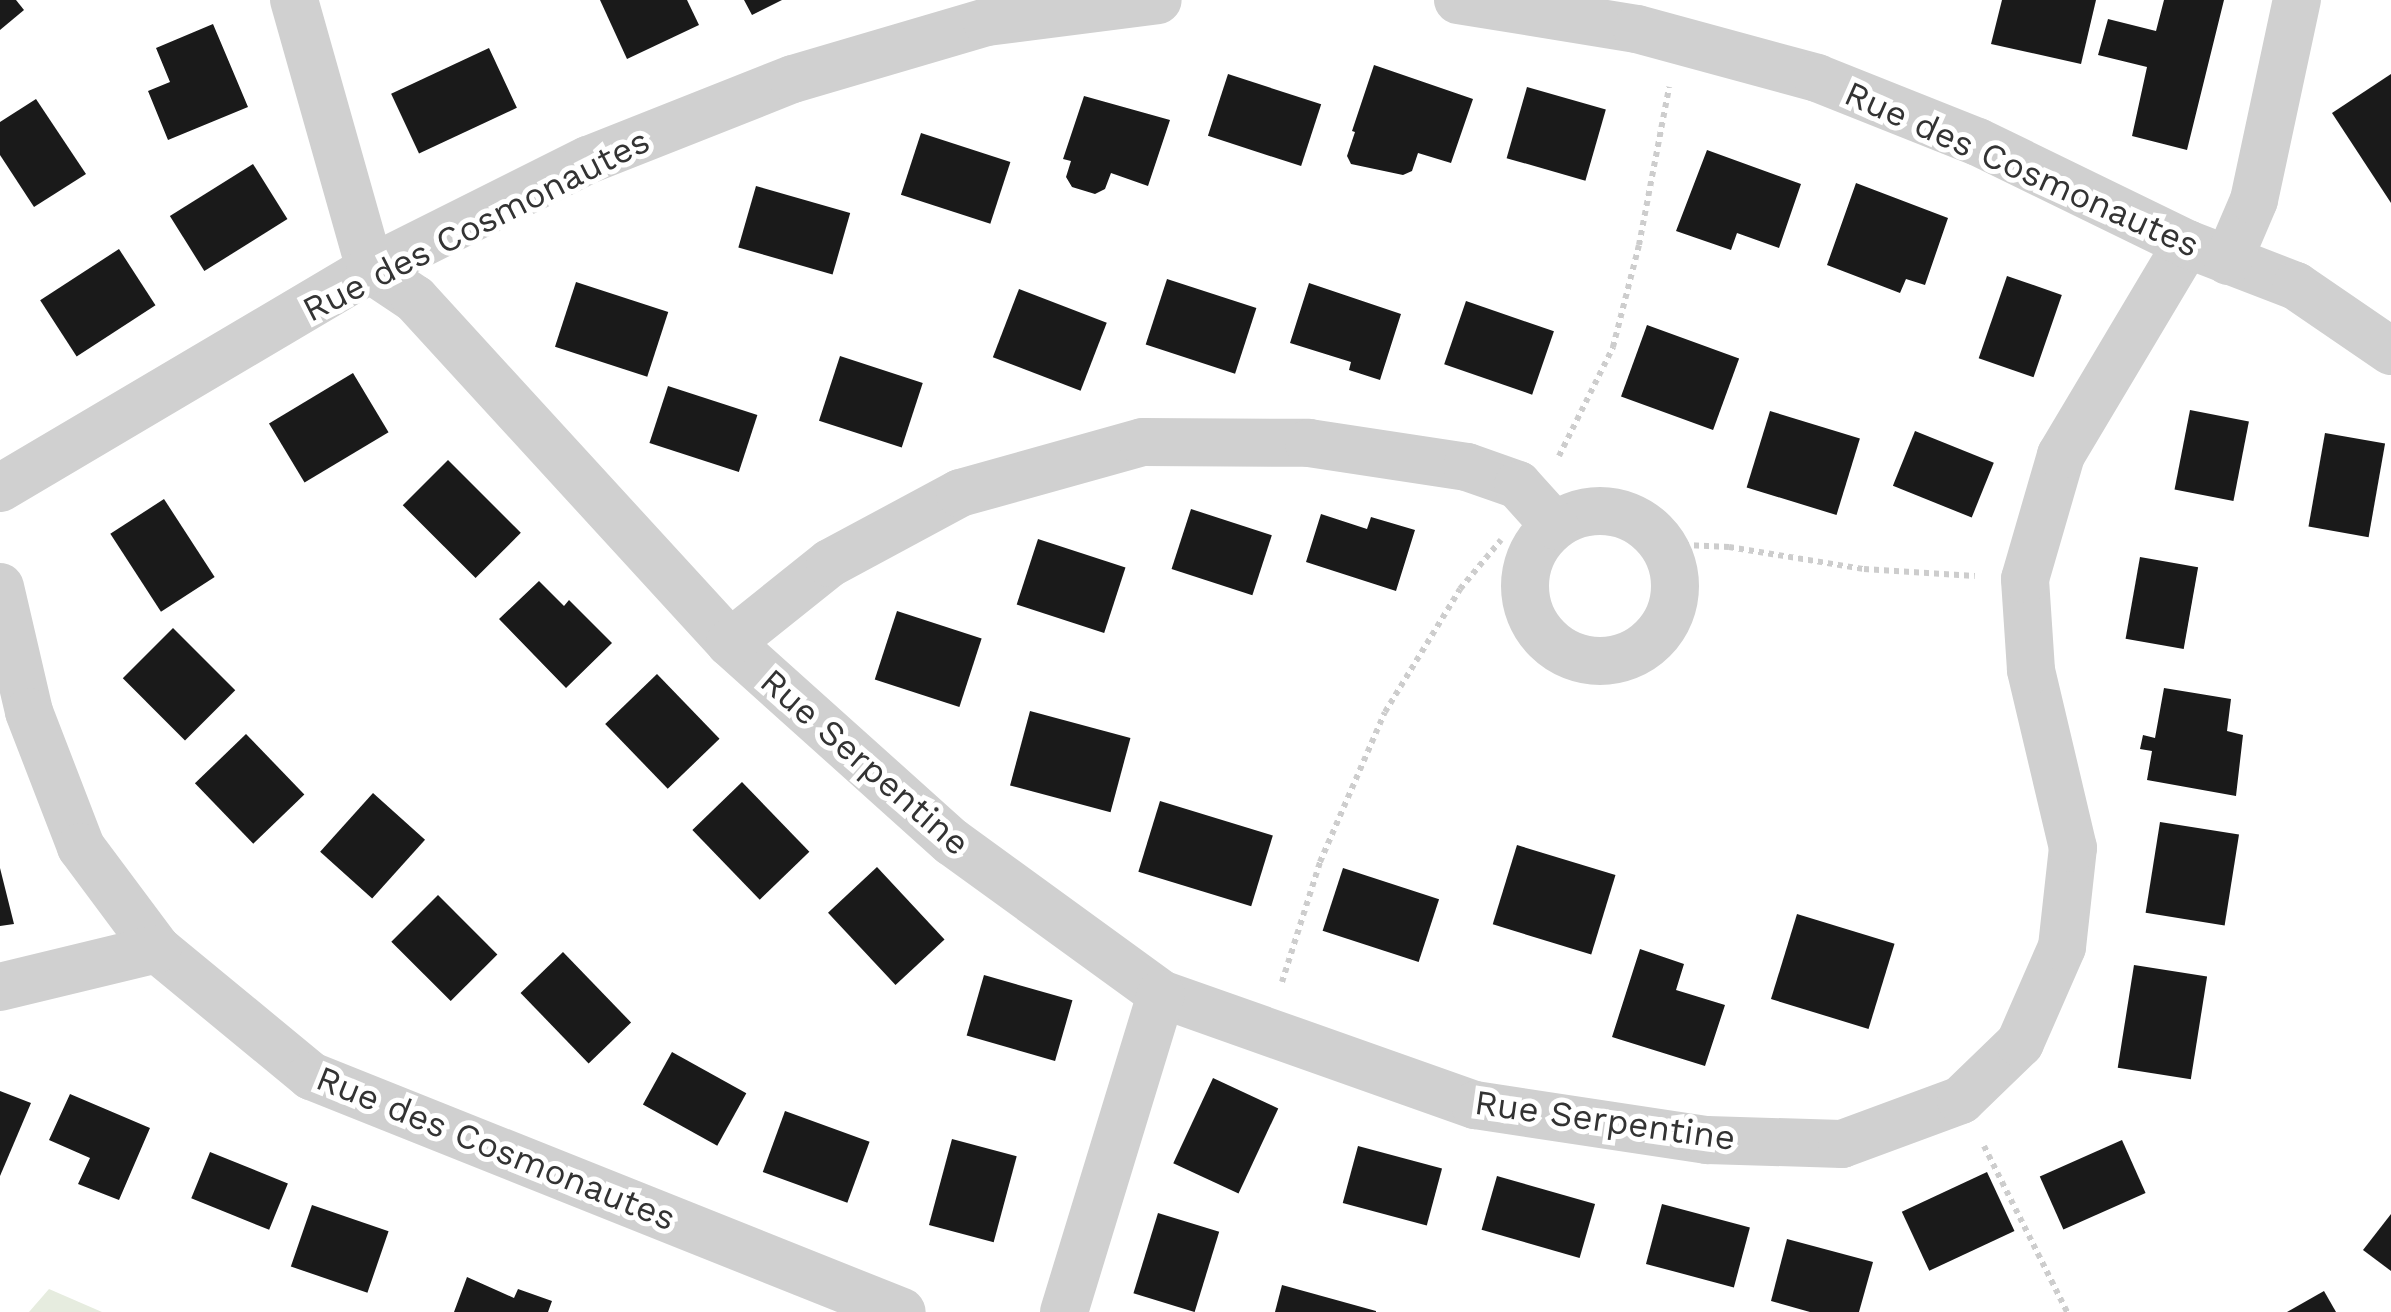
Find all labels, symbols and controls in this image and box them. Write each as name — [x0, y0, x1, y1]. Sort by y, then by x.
street label: Rue des Cosmonautes — [1838, 72, 2206, 266]
street label: Rue des Cosmonautes — [296, 119, 656, 331]
street label: Rue Serpentine — [752, 660, 978, 864]
street label: Rue des Cosmonautes — [310, 1057, 682, 1239]
street label: Rue Serpentine — [1472, 1081, 1738, 1159]

